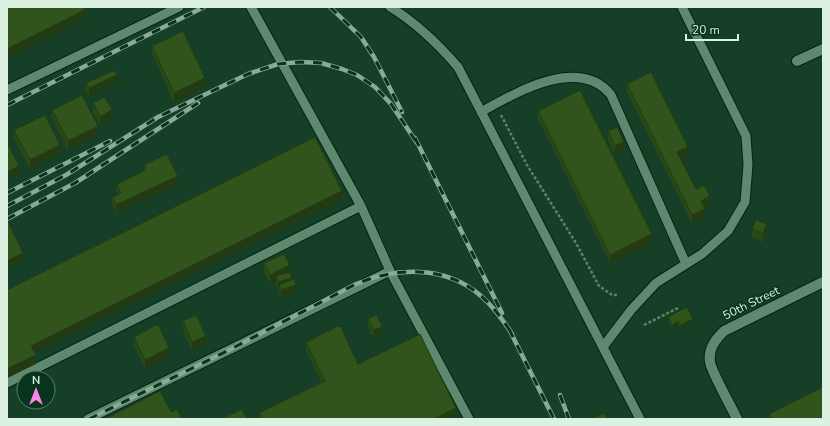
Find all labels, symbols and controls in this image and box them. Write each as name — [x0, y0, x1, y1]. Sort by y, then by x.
scale bar — [686, 16, 738, 42]
text: 20 m — [692, 22, 720, 38]
street label: 50th Street — [720, 282, 783, 324]
north arrow — [16, 370, 56, 410]
text: N — [32, 373, 40, 388]

